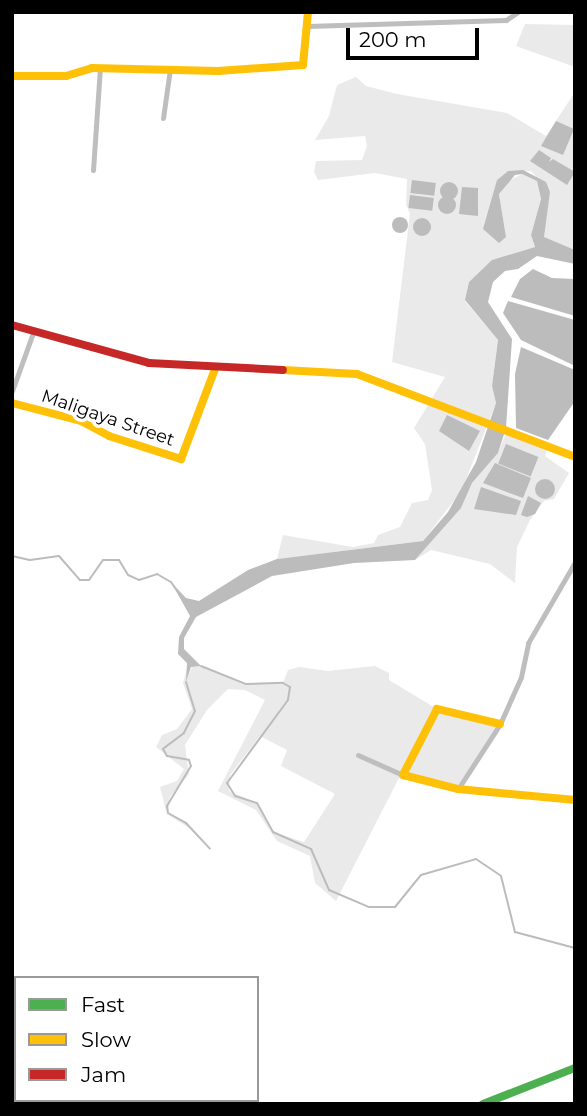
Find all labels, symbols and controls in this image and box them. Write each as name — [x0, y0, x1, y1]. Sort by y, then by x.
scale bar — [349, 14, 482, 58]
text: 200 m — [359, 27, 426, 52]
street label: Maligaya Street — [39, 385, 177, 451]
legend — [14, 976, 259, 1102]
text: Fast — [81, 992, 125, 1017]
text: Slow — [81, 1027, 131, 1052]
text: Jam — [81, 1062, 126, 1087]

